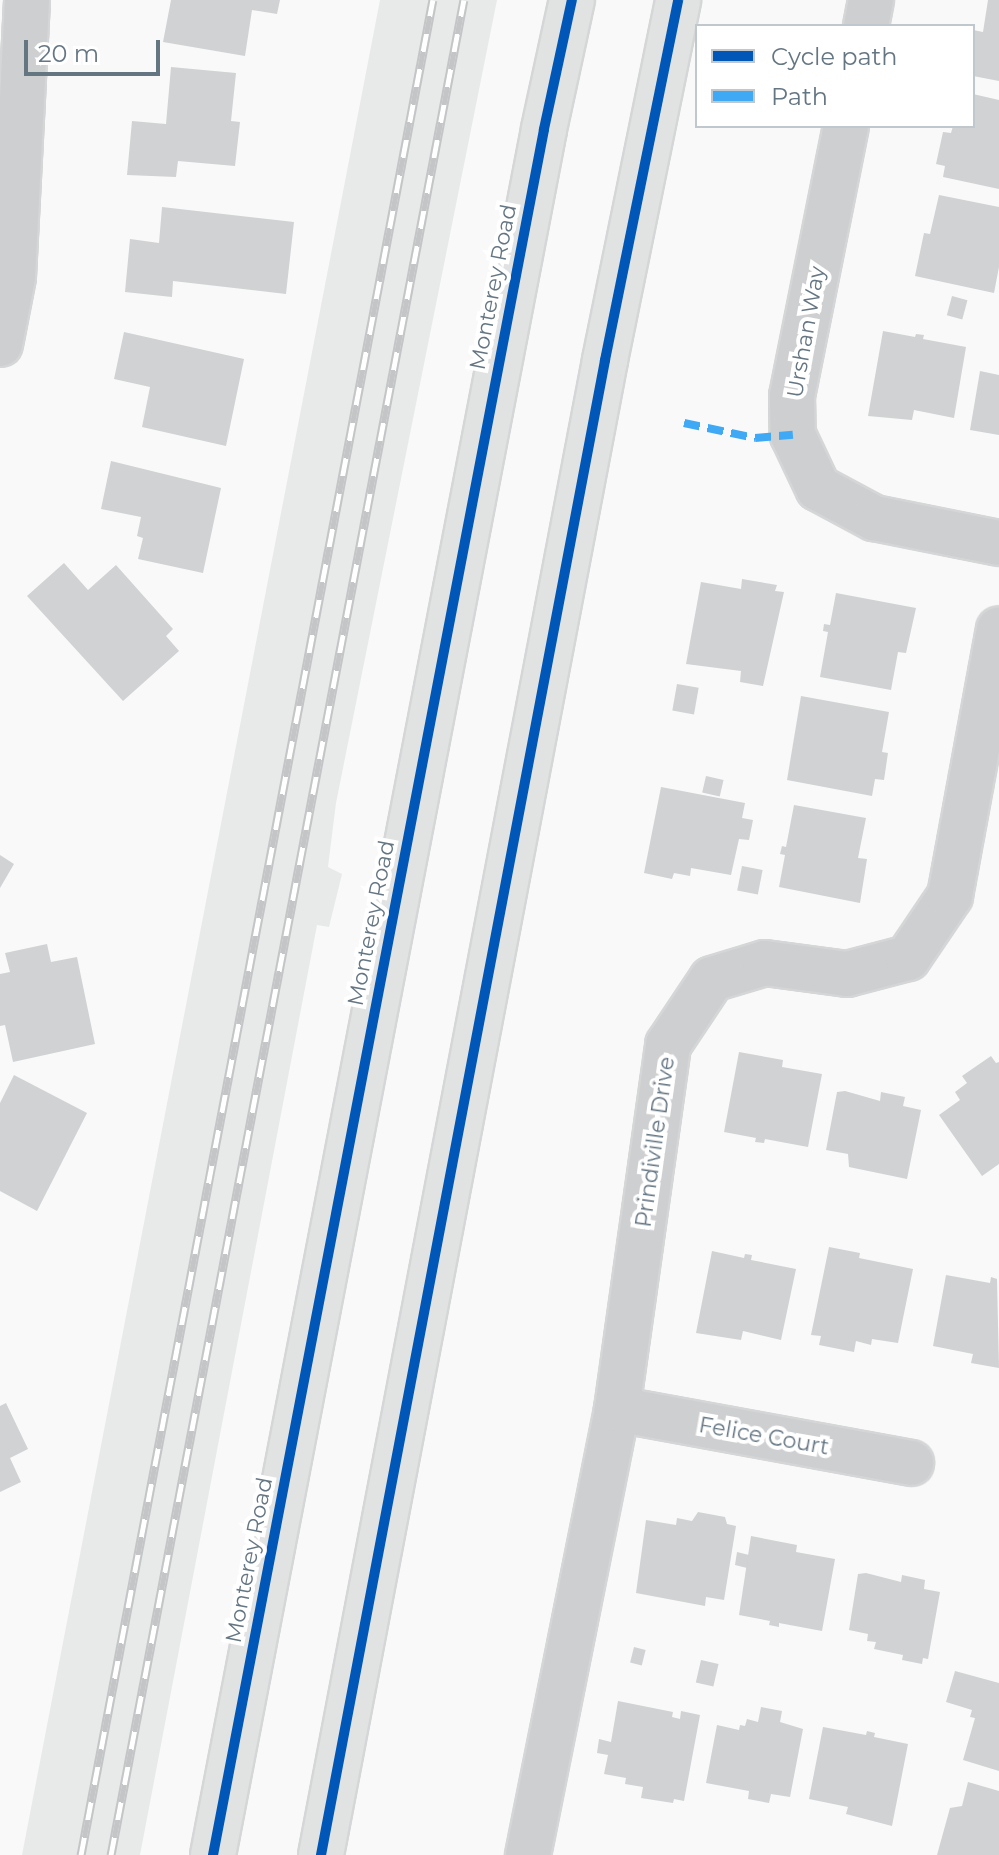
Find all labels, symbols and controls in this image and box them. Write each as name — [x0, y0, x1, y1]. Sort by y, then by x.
scale bar — [28, 24, 164, 74]
legend — [695, 24, 975, 128]
text: 20 m — [38, 39, 99, 68]
text: Cycle path — [771, 42, 898, 71]
text: Path — [771, 82, 828, 111]
street label: Monterey Road — [464, 202, 522, 372]
street label: Urshan Way — [781, 264, 831, 400]
street label: Monterey Road — [342, 838, 400, 1008]
street label: Prindiville Drive — [630, 1055, 680, 1229]
street label: Felice Court — [697, 1412, 831, 1460]
street label: Monterey Road — [220, 1475, 278, 1645]

